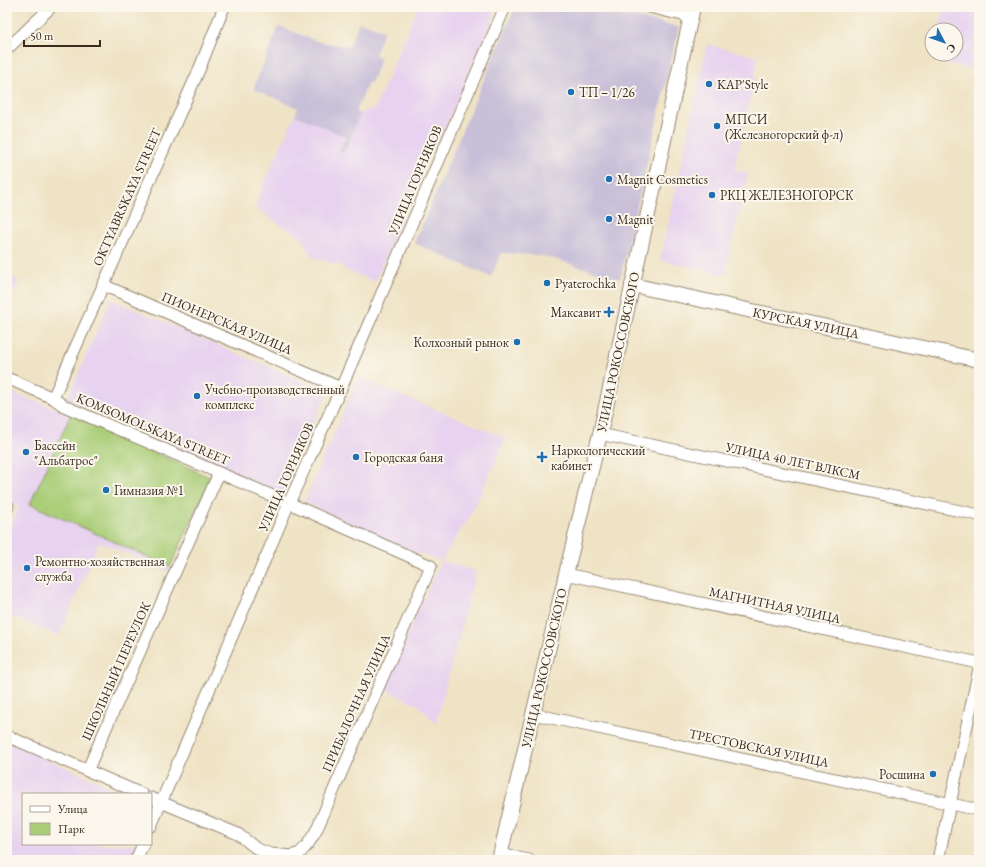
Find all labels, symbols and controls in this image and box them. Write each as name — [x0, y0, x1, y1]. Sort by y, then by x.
scale bar — [24, 22, 100, 48]
north arrow — [924, 22, 964, 62]
text: 50 m — [30, 28, 54, 44]
text: С — [944, 41, 959, 56]
place label: KAP'Style — [717, 76, 769, 93]
marker: KAP'Style — [704, 79, 714, 89]
place label: ТП – 1/26 — [579, 84, 635, 101]
marker: ТП – 1/26 — [566, 87, 576, 97]
place label: МПСИ (Железногорский ф-л) — [725, 111, 843, 143]
marker: МПСИ (Железногорский ф-л) — [712, 121, 722, 131]
street label: УЛИЦА ГОРНЯКОВ — [384, 122, 446, 238]
street label: OKTYABRSKAYA STREET — [89, 125, 165, 269]
place label: Magnit Cosmetics — [617, 171, 708, 188]
marker: Magnit Cosmetics — [604, 174, 614, 184]
place label: РКЦ ЖЕЛЕЗНОГОРСК — [720, 187, 854, 204]
marker: РКЦ ЖЕЛЕЗНОГОРСК — [707, 190, 717, 200]
place label: Magnit — [617, 211, 653, 228]
marker: Magnit — [604, 214, 614, 224]
street label: УЛИЦА РОКОССОВСКОГО — [592, 270, 643, 435]
place label: Pyaterochka — [555, 275, 617, 292]
marker: Pyaterochka — [542, 278, 552, 288]
street label: ПИОНЕРСКАЯ УЛИЦА — [159, 288, 296, 359]
street label: КУРСКАЯ УЛИЦА — [751, 303, 862, 343]
place label: Максавит — [550, 304, 602, 321]
marker: Максавит — [604, 307, 614, 317]
place label: Колхозный рынок — [414, 334, 510, 351]
marker: Колхозный рынок — [512, 337, 522, 347]
place label: Учебно-производственный комплекс — [204, 381, 345, 413]
street label: KOMSOMOLSKAYA STREET — [74, 389, 232, 469]
marker: Учебно-производственный комплекс — [192, 391, 202, 401]
street label: УЛИЦА ГОРНЯКОВ — [254, 420, 318, 535]
place label: Бассейн "Альбатрос" — [34, 437, 98, 469]
street label: УЛИЦА 40 ЛЕТ ВЛКСМ — [723, 438, 862, 484]
place label: Наркологический кабинет — [551, 442, 646, 474]
marker: Бассейн "Альбатрос" — [21, 447, 31, 457]
place label: Городская баня — [364, 449, 443, 466]
marker: Наркологический кабинет — [536, 451, 548, 463]
marker: Городская баня — [351, 452, 361, 462]
place label: Гимназия №1 — [114, 482, 184, 499]
marker: Гимназия №1 — [101, 485, 111, 495]
place label: Ремонтно-хозяйственная служба — [35, 553, 165, 585]
marker: Ремонтно-хозяйственная служба — [22, 563, 32, 573]
street label: МАГНИТНАЯ УЛИЦА — [708, 583, 843, 627]
street label: УЛИЦА РОКОССОВСКОГО — [517, 586, 571, 750]
street label: ШКОЛЬНЫЙ ПЕРЕУЛОК — [78, 599, 154, 743]
street label: ПРИБАЛОЧНАЯ УЛИЦА — [318, 630, 395, 775]
street label: ТРЕСТОВСКАЯ УЛИЦА — [687, 725, 832, 771]
place label: Росшина — [879, 766, 926, 783]
marker: Росшина — [928, 769, 938, 779]
legend — [22, 793, 152, 845]
text: Улица — [57, 801, 88, 817]
text: Парк — [58, 821, 85, 837]

